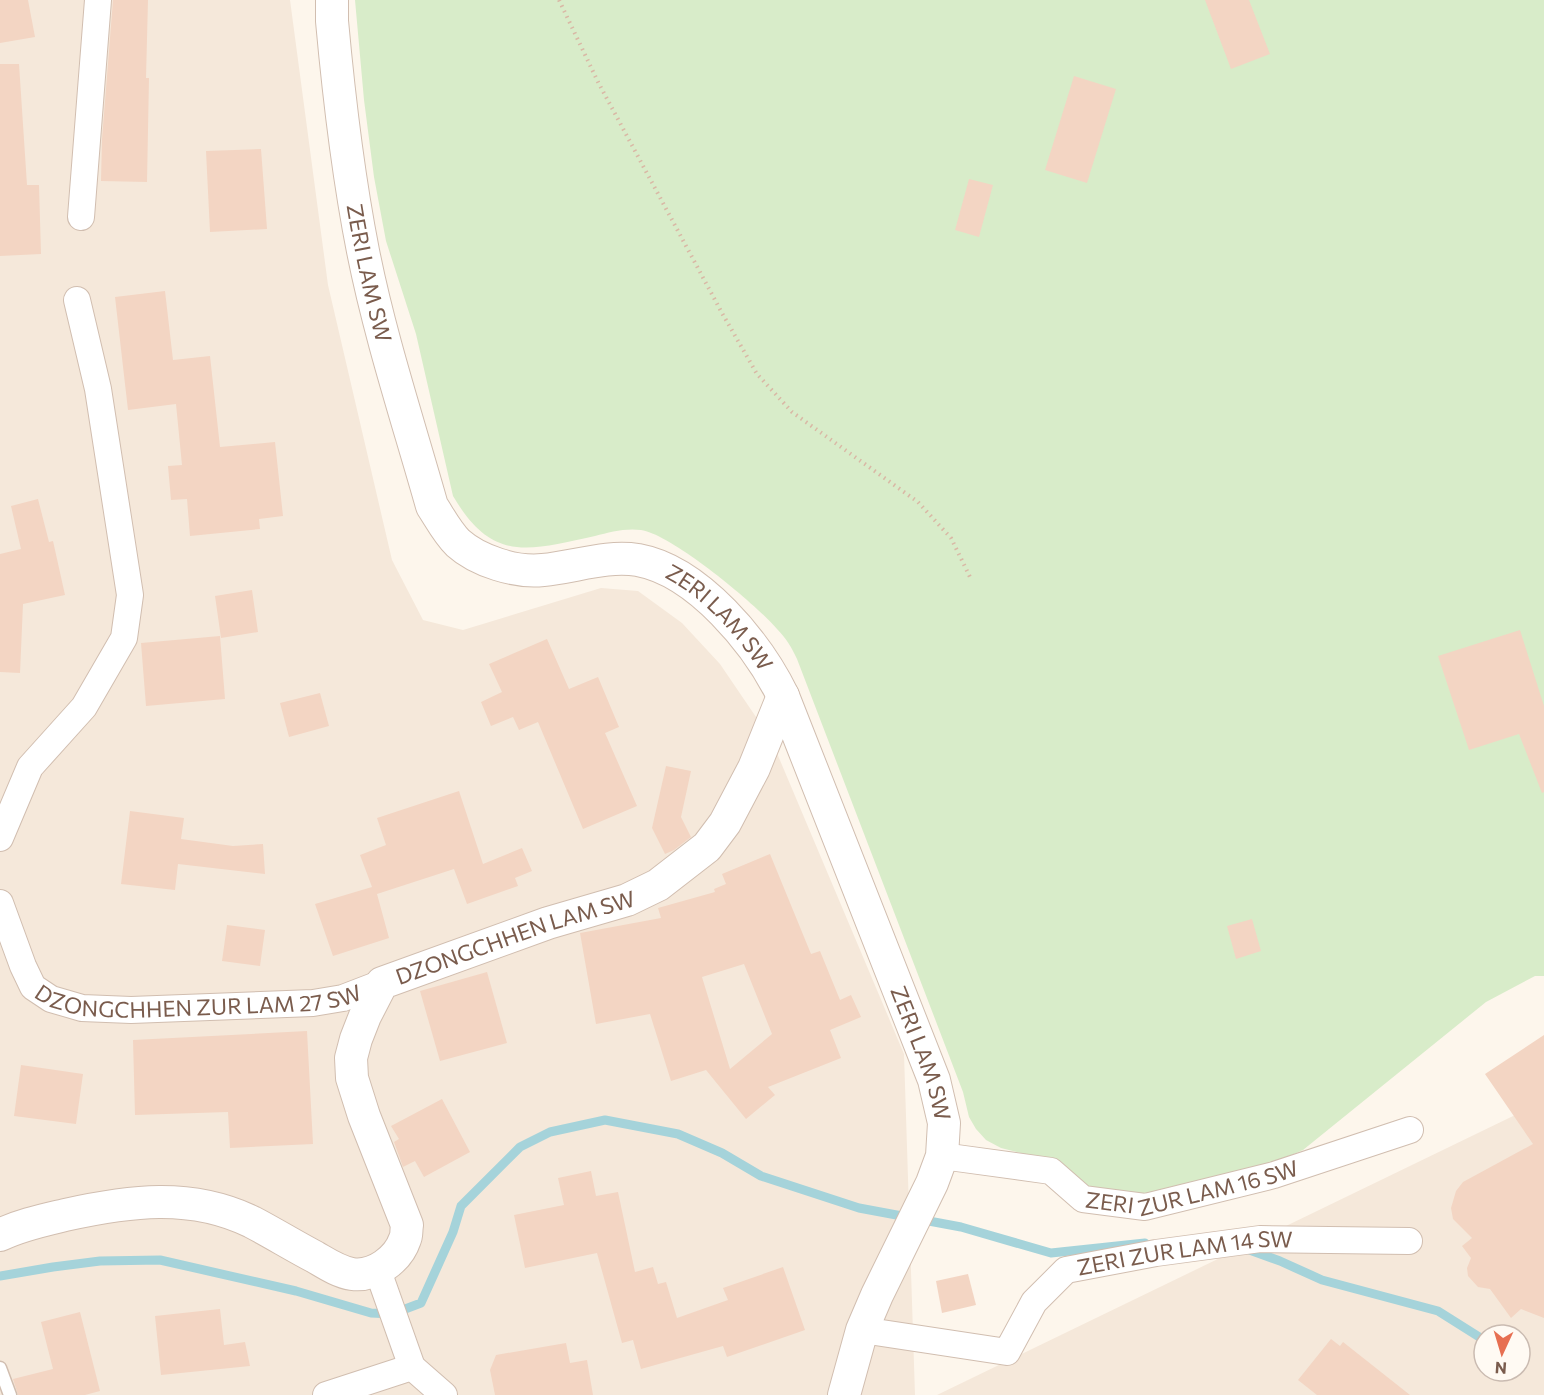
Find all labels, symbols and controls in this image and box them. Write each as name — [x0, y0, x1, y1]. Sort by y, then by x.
street label: ZERI LAM SW — [342, 202, 398, 345]
street label: ZERI LAM SW — [661, 558, 779, 675]
street label: DZONGCHHEN LAM SW — [392, 884, 638, 990]
street label: DZONGCHHEN ZUR LAM 27 SW — [30, 978, 365, 1023]
street label: ZERI LAM SW — [885, 982, 957, 1123]
street label: ZERI ZUR LAM 16 SW — [1084, 1154, 1302, 1221]
street label: ZERI ZUR LAM 14 SW — [1075, 1225, 1293, 1281]
north arrow — [1472, 1323, 1532, 1383]
text: N — [1494, 1359, 1508, 1378]

